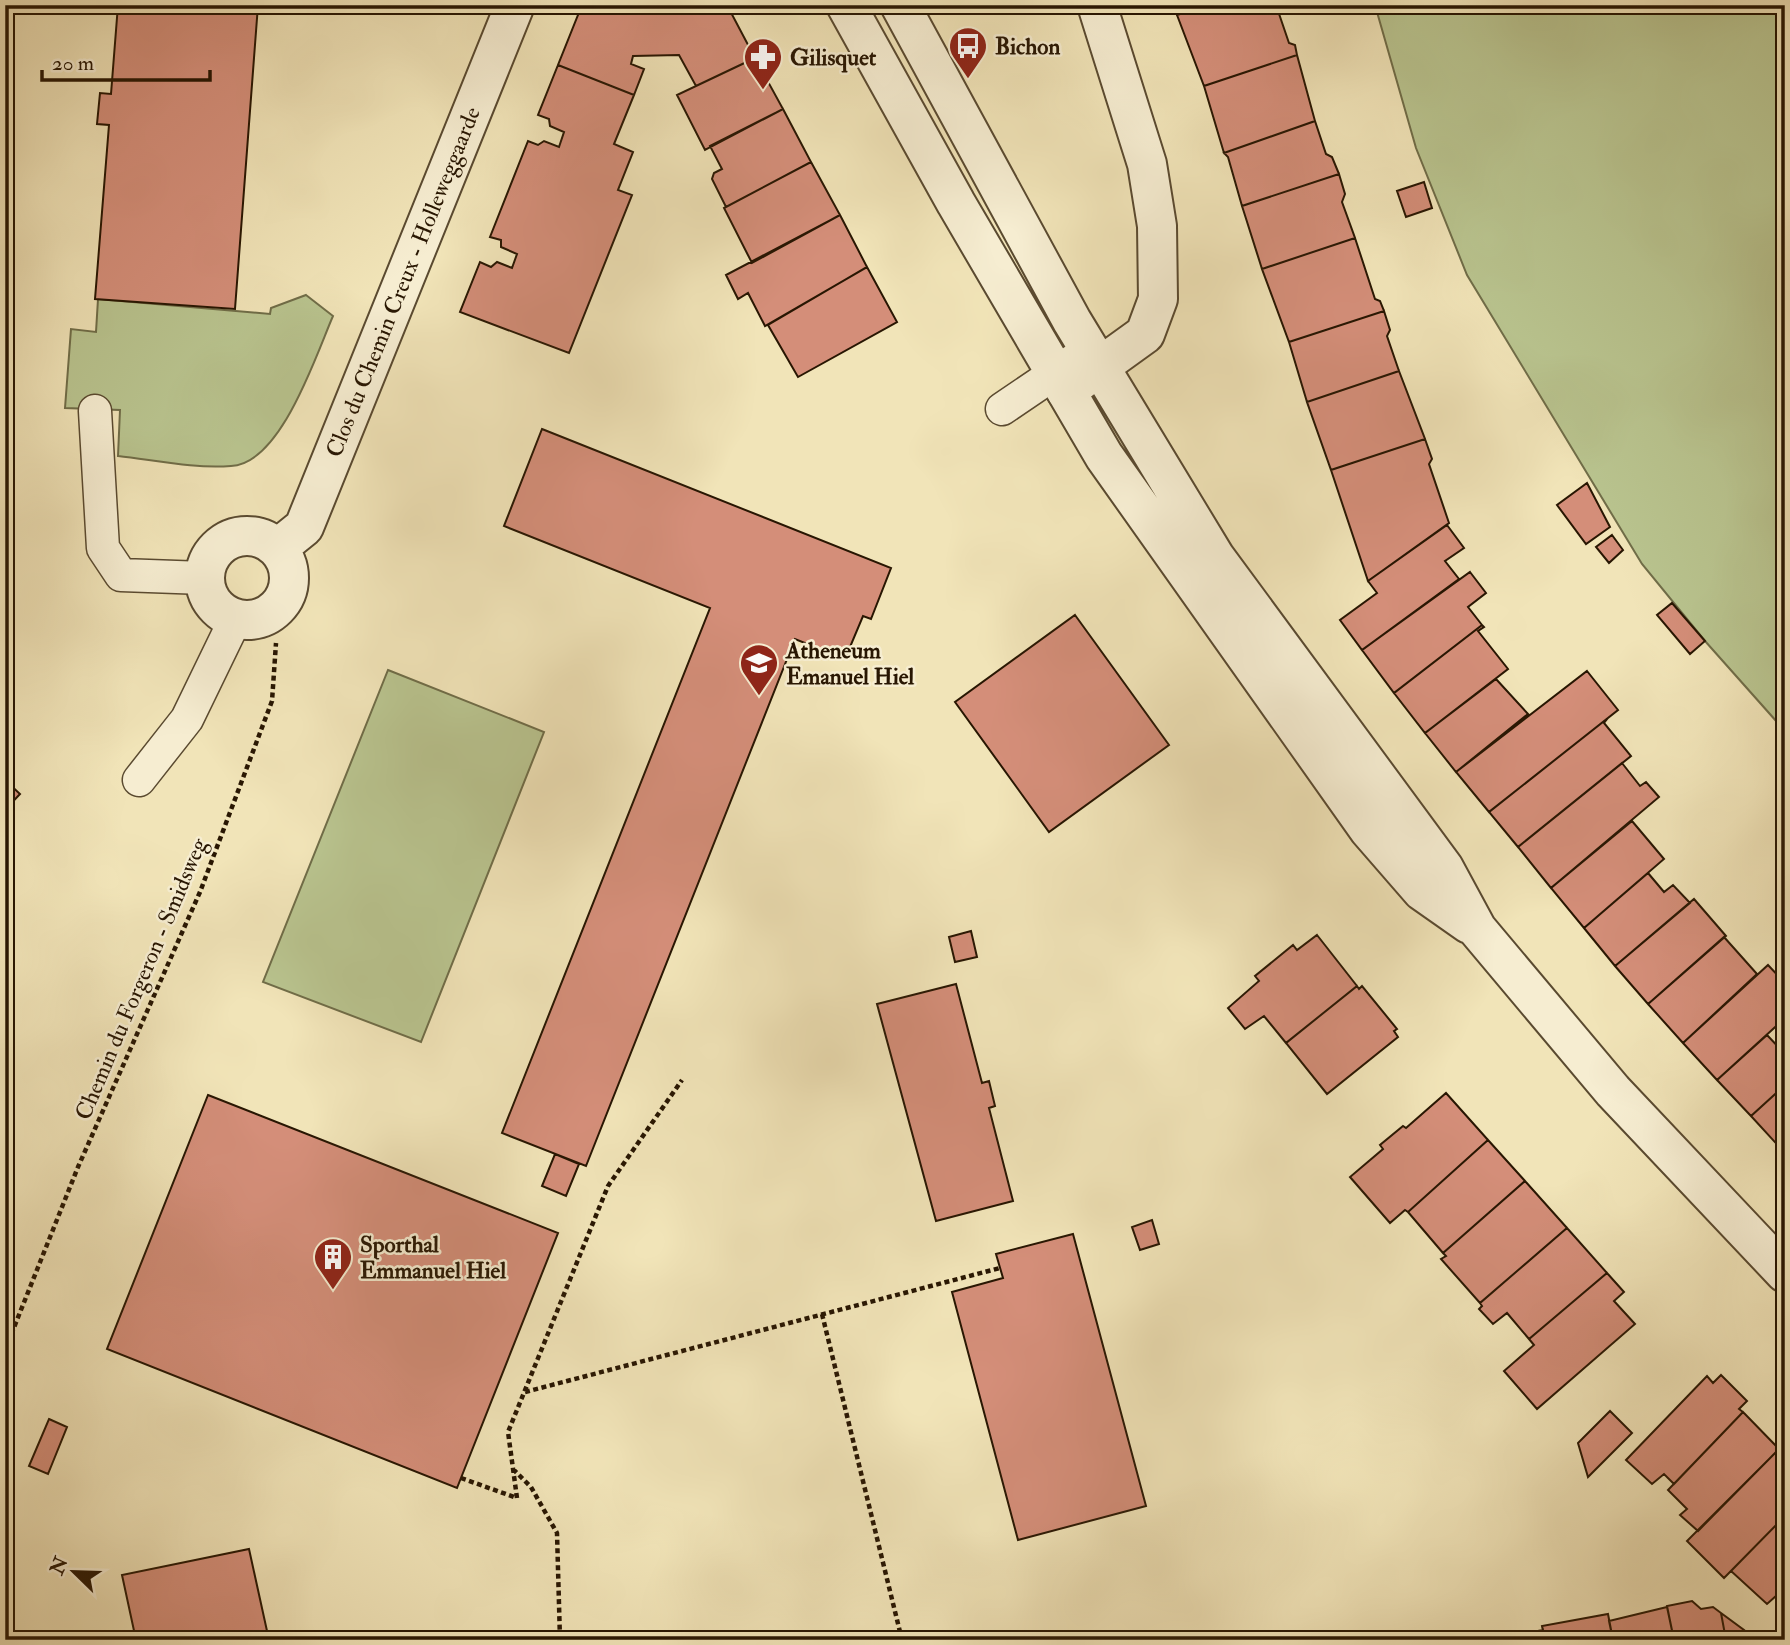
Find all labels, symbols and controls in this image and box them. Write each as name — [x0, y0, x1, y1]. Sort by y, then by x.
bus stop icon: Bichon — [947, 25, 989, 80]
place label: Bichon — [995, 32, 1060, 61]
pharmacy icon: Gilisquet — [742, 36, 784, 91]
scale bar — [42, 38, 210, 82]
place label: Gilisquet — [790, 43, 877, 73]
text: 20 m — [52, 50, 94, 77]
street label: Clos du Chemin Creux - Holleweggaarde — [319, 102, 487, 461]
place label: Atheneum Emanuel Hiel — [785, 636, 915, 691]
school or university icon: Atheneum Emanuel Hiel — [738, 642, 780, 697]
street label: Chemin du Forgeron - Smidsweg — [68, 833, 214, 1124]
place label: Sporthal Emmanuel Hiel — [360, 1230, 507, 1285]
building icon: Sporthal Emmanuel Hiel — [312, 1236, 354, 1291]
north arrow — [38, 1536, 108, 1606]
text: N — [45, 1552, 74, 1579]

